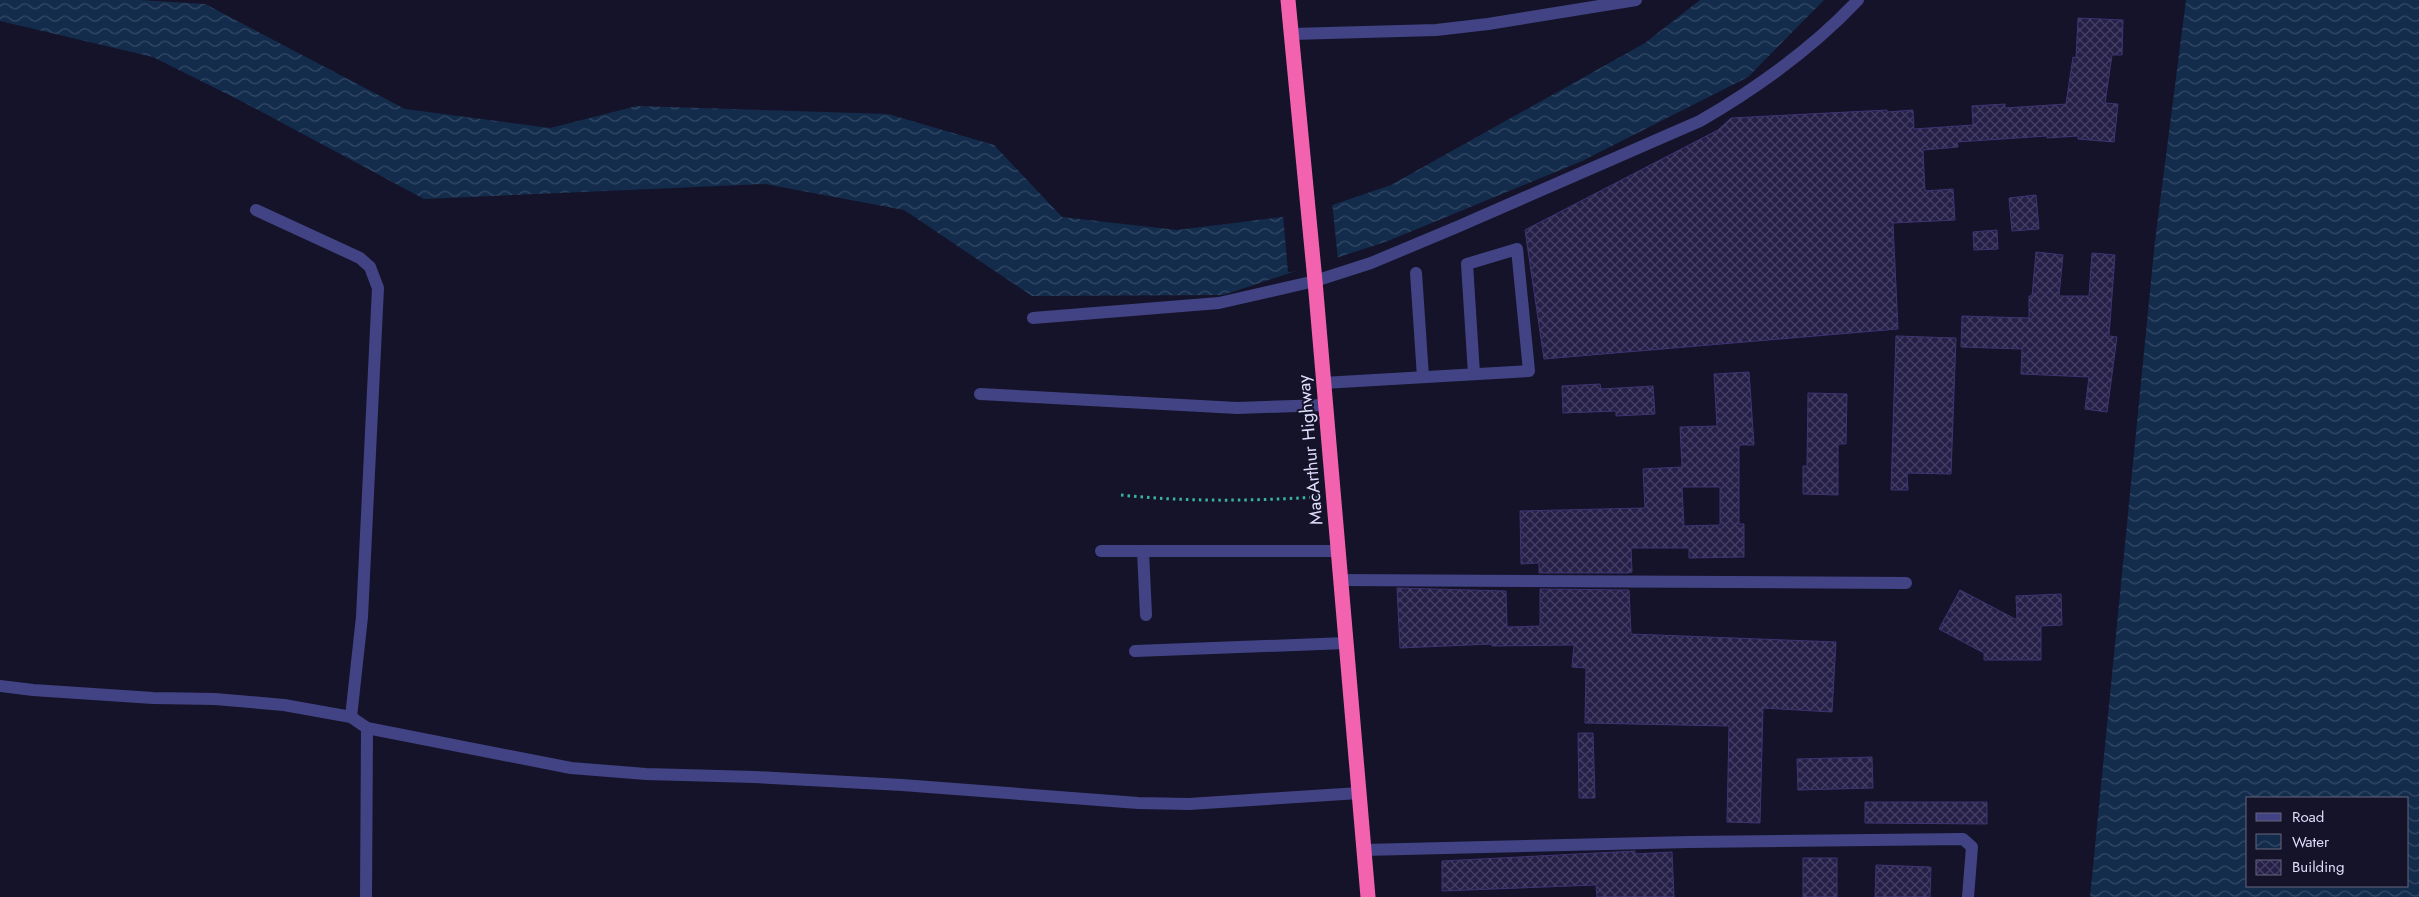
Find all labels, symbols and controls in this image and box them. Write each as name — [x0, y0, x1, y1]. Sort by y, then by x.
street label: MacArthur Highway — [1290, 374, 1330, 526]
legend — [2246, 797, 2409, 887]
text: Road — [2292, 806, 2324, 828]
text: Water — [2292, 831, 2330, 853]
text: Building — [2292, 856, 2344, 878]

